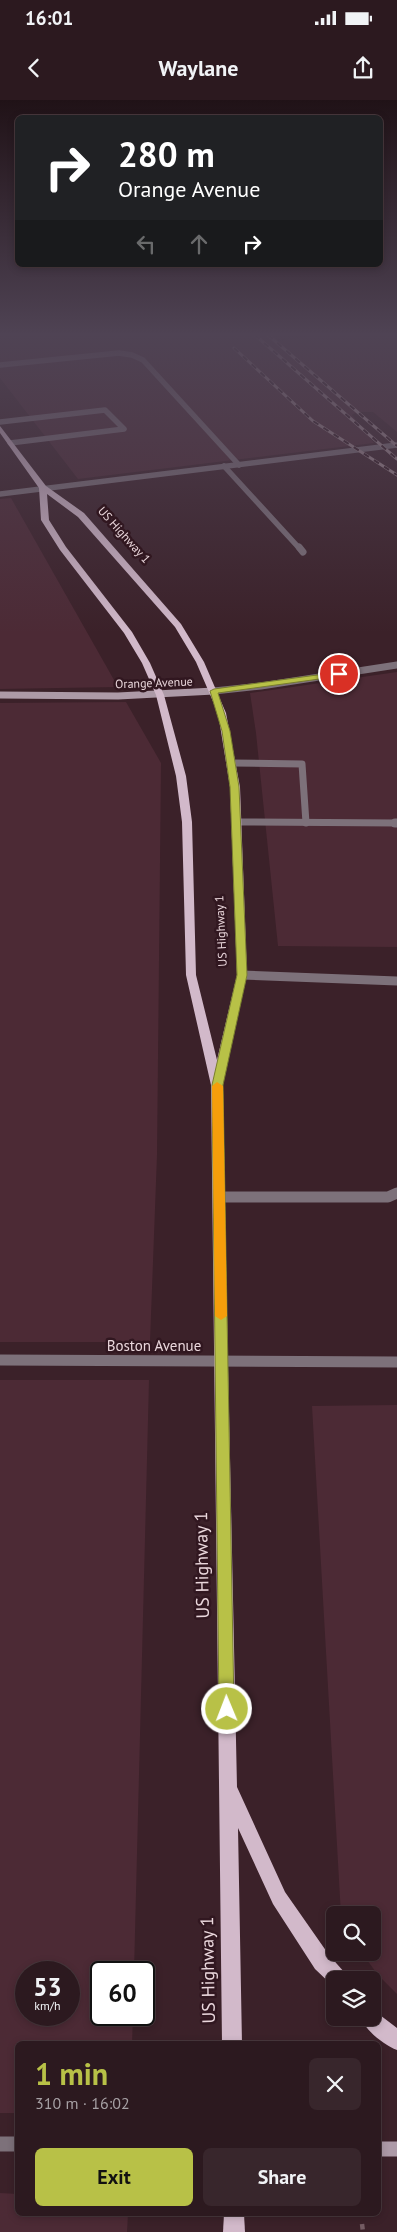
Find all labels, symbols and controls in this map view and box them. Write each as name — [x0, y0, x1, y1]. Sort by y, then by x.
text: 16:01 — [25, 6, 73, 30]
icon: back — [20, 54, 48, 82]
text: Waylane — [159, 54, 238, 82]
icon: share — [349, 54, 377, 82]
text: 280 m — [118, 131, 215, 177]
icon: right — [35, 135, 100, 200]
text: Orange Avenue — [118, 175, 260, 203]
icon: left — [132, 230, 160, 258]
icon: ahead — [185, 230, 213, 258]
icon: right — [238, 230, 266, 258]
street label: US Highway 1 — [95, 503, 154, 566]
pin — [318, 653, 360, 695]
icon: arrive — [325, 660, 353, 688]
street label: Orange Avenue — [115, 674, 193, 691]
street label: US Highway 1 — [211, 895, 230, 967]
street label: Boston Avenue — [107, 1336, 201, 1355]
street label: US Highway 1 — [189, 1511, 214, 1619]
position arrow — [200, 1682, 252, 1734]
map controls — [326, 1906, 381, 2026]
button: search — [326, 1906, 381, 1961]
street label: US Highway 1 — [195, 1916, 220, 2024]
speed limit sign: 60 — [90, 1961, 155, 2026]
text: 53 — [33, 1971, 62, 2003]
button: layers — [326, 1971, 381, 2026]
text: km/h — [34, 1998, 61, 2013]
text: 1 min — [35, 2054, 108, 2093]
button: close — [309, 2058, 361, 2110]
text: 310 m · 16:02 — [35, 2093, 130, 2113]
button: Exit — [35, 2148, 193, 2206]
button: Share — [203, 2148, 361, 2206]

